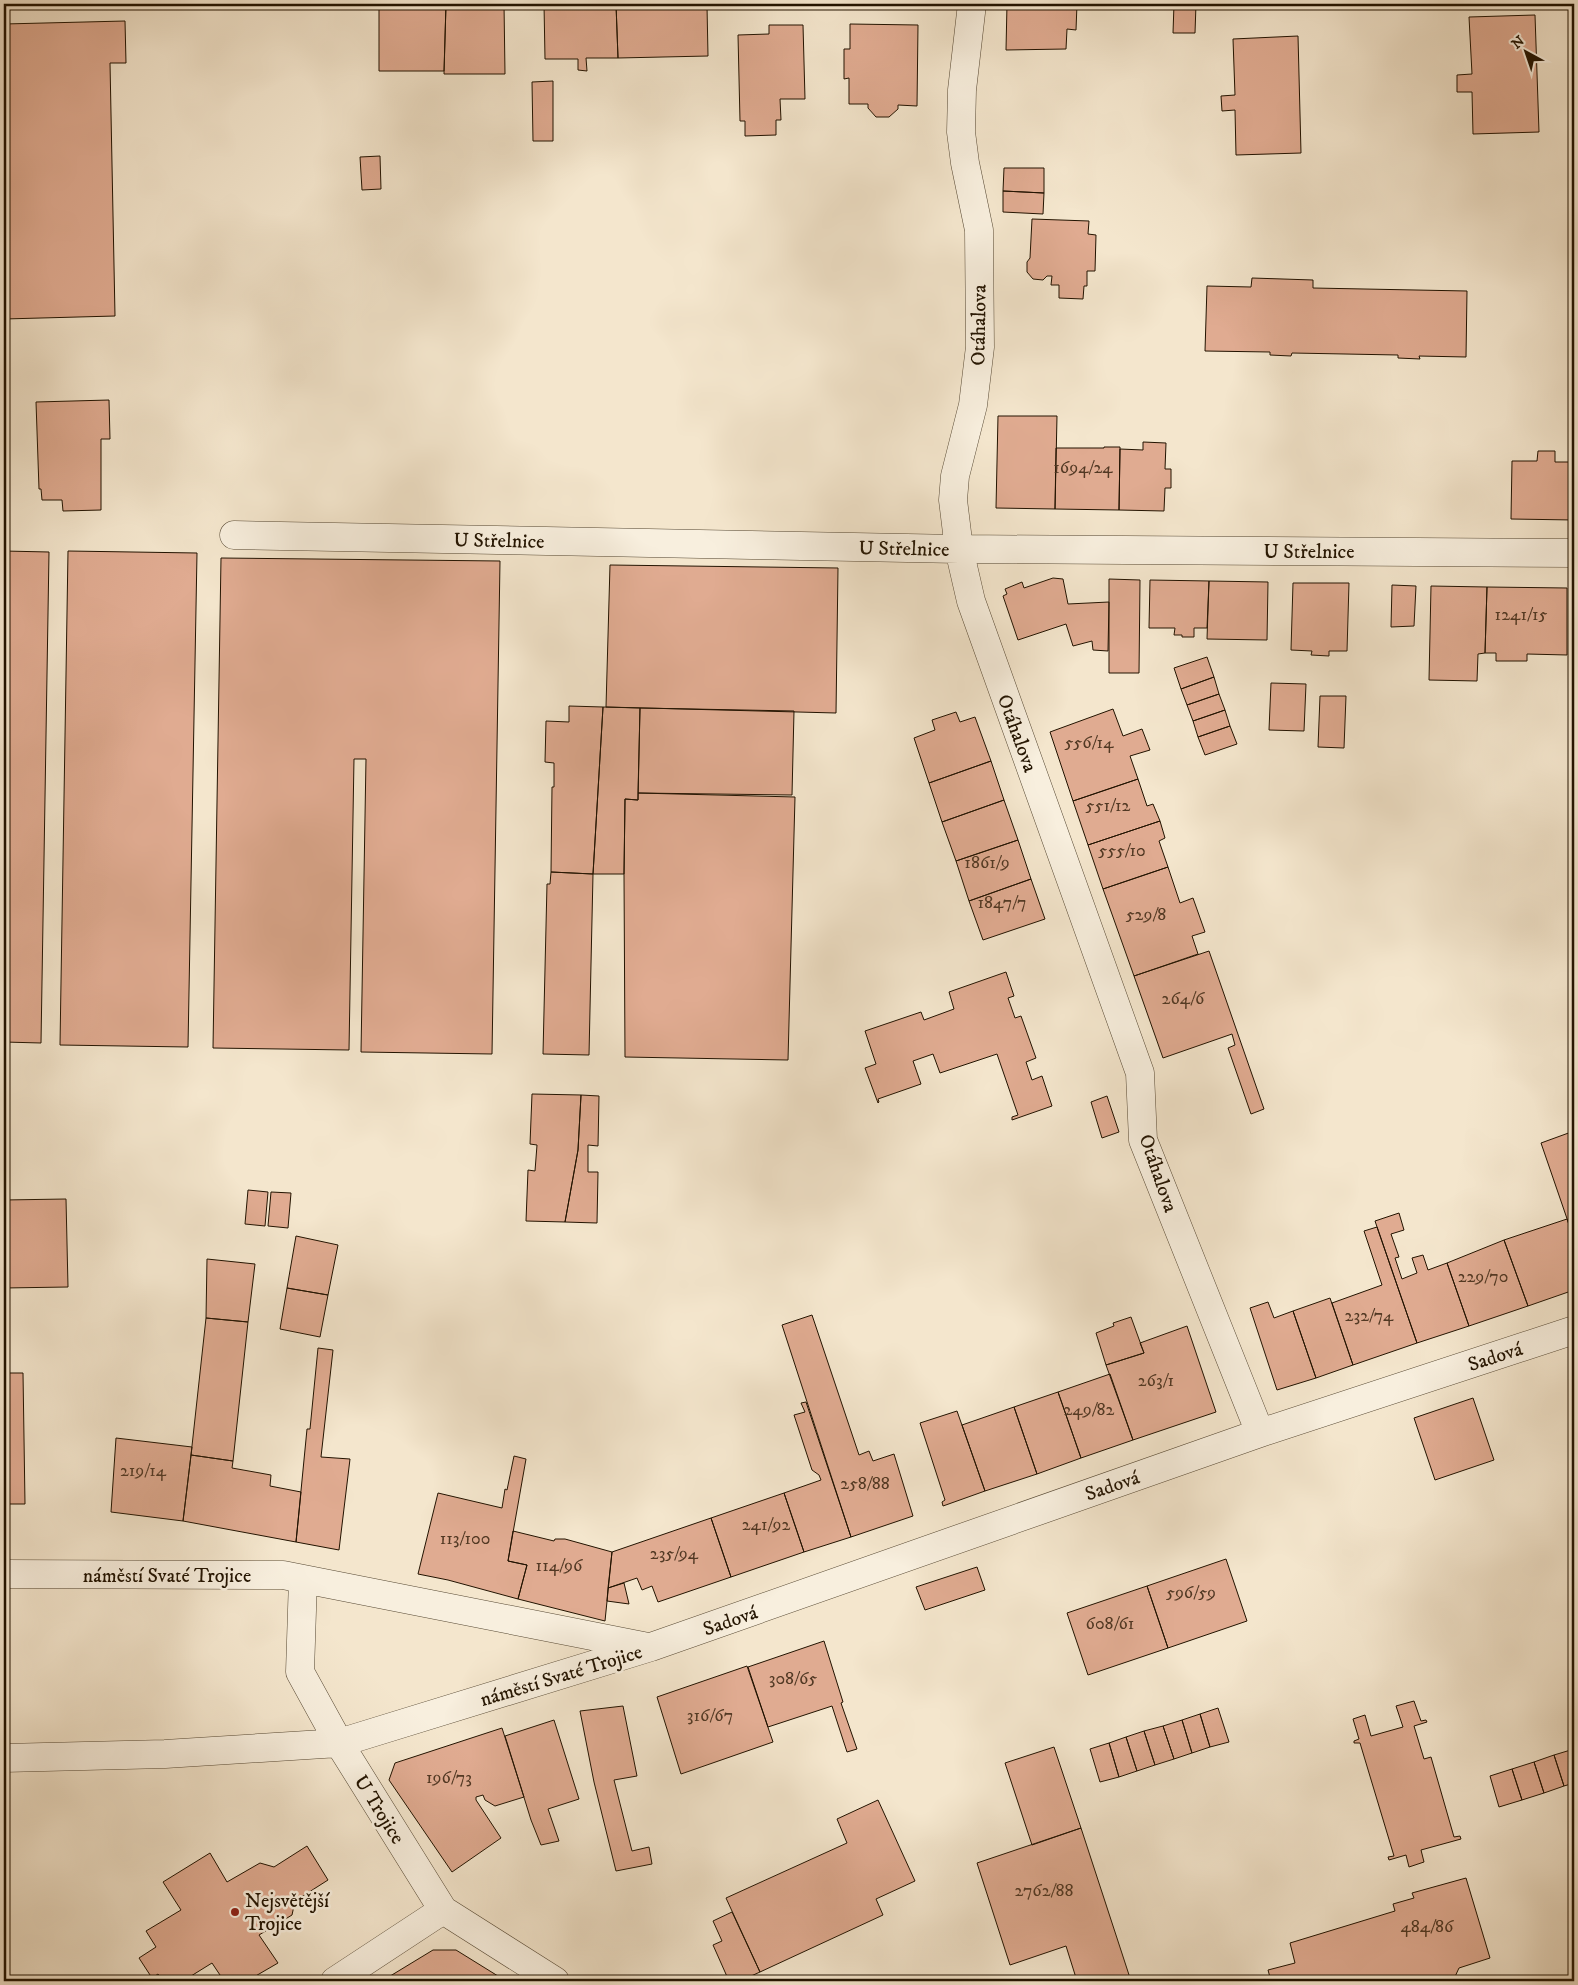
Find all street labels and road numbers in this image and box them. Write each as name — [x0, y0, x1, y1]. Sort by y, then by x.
street label: Otáhalova — [966, 284, 993, 366]
street label: U Střelnice — [453, 528, 545, 555]
street label: U Střelnice — [858, 536, 950, 563]
street label: U Střelnice — [1264, 540, 1354, 565]
street label: Otáhalova — [991, 691, 1042, 776]
street label: Otáhalova — [1133, 1131, 1183, 1216]
street label: Sadová — [1465, 1337, 1526, 1378]
street label: Sadová — [1082, 1465, 1144, 1507]
street label: náměstí Svaté Trojice — [83, 1564, 251, 1589]
street label: Sadová — [700, 1600, 762, 1642]
street label: náměstí Svaté Trojice — [477, 1640, 646, 1713]
street label: U Trojice — [348, 1771, 410, 1849]

